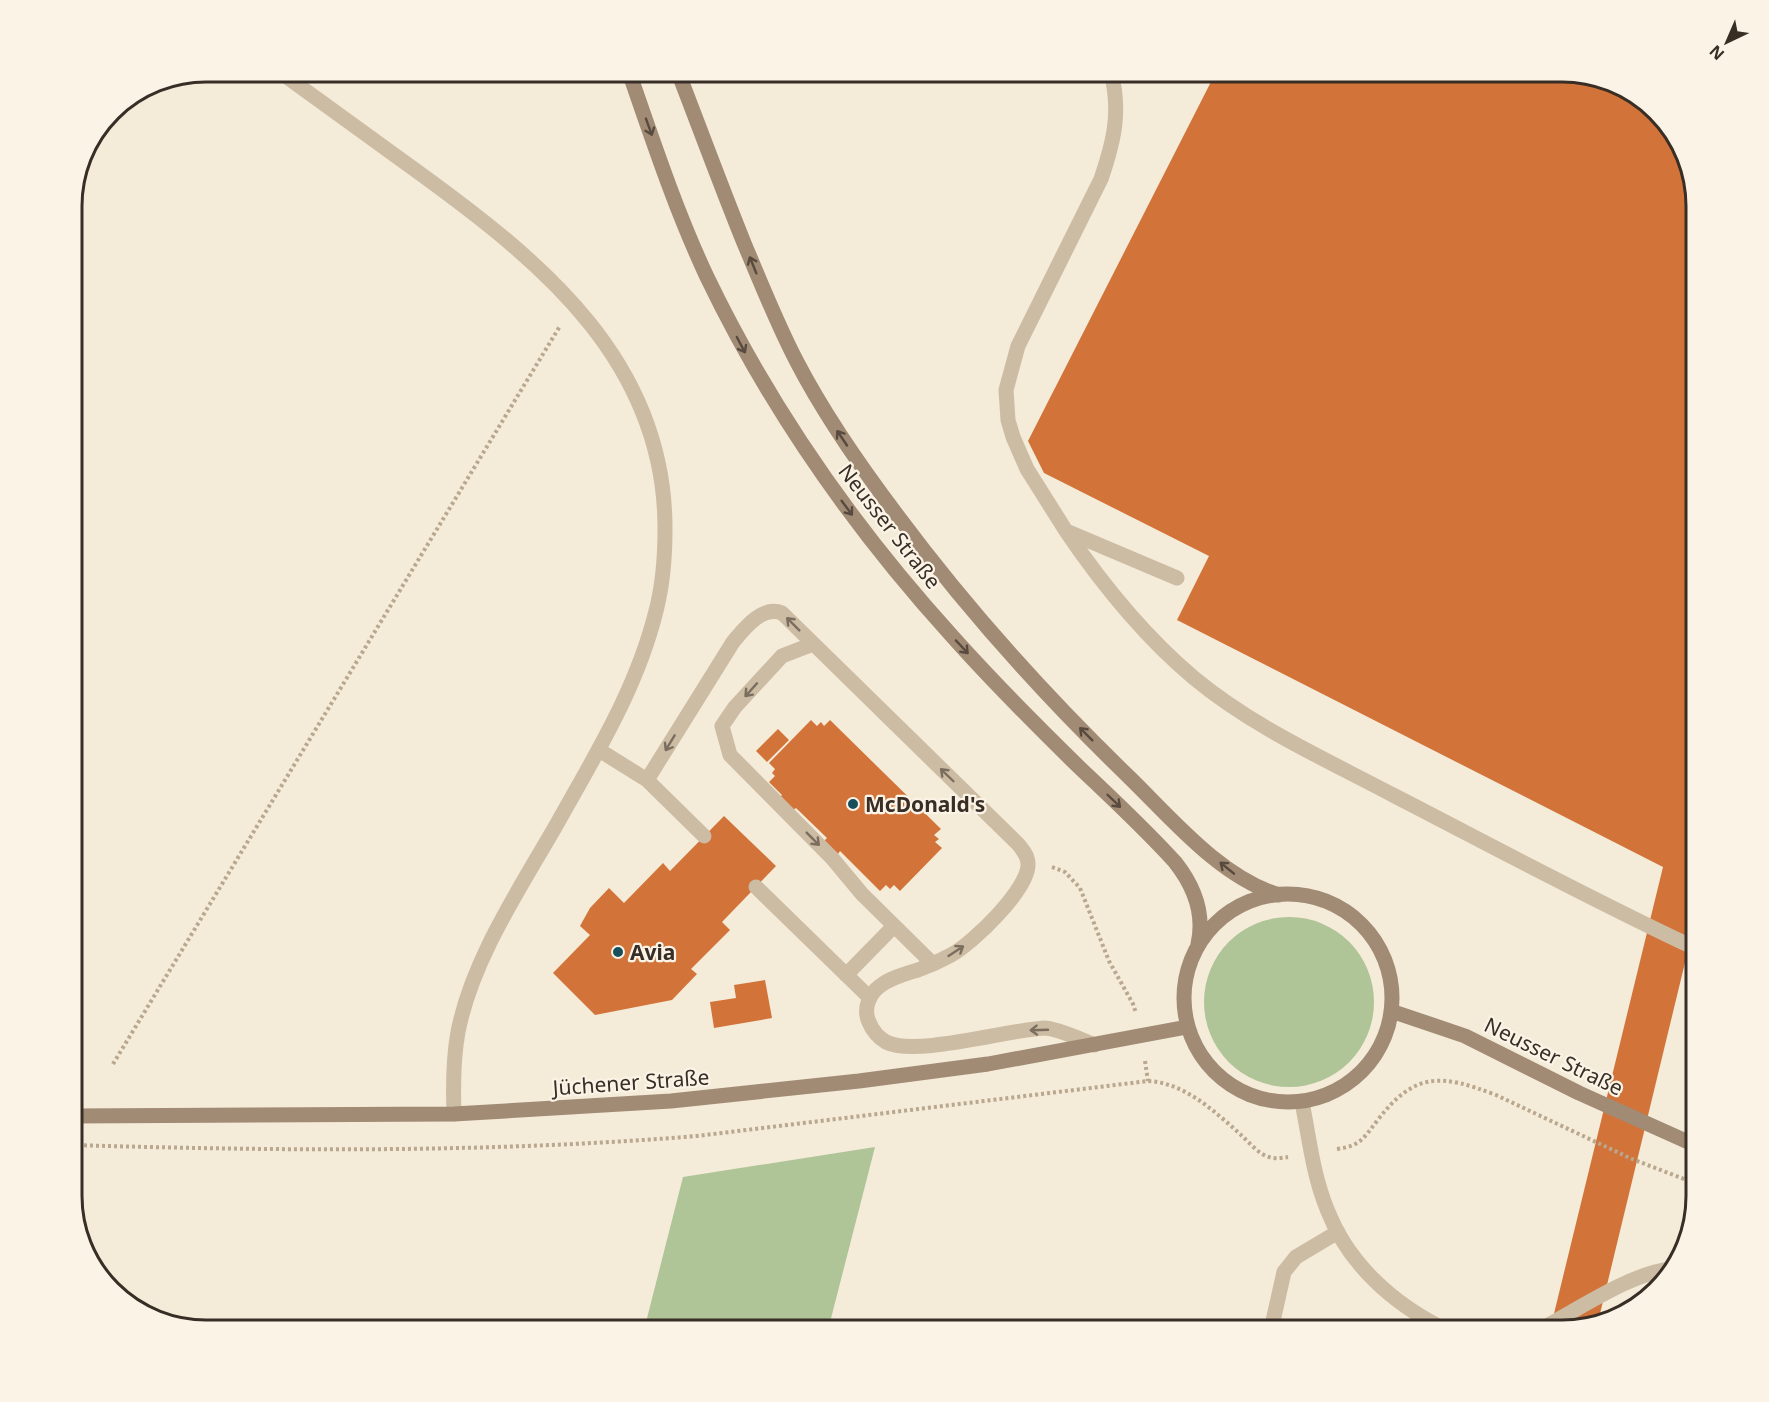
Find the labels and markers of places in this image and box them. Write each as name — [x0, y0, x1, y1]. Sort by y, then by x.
place label: McDonald's — [865, 790, 985, 818]
marker: McDonald's — [846, 797, 860, 811]
place label: Avia — [630, 938, 675, 966]
marker: Avia — [611, 945, 625, 959]

